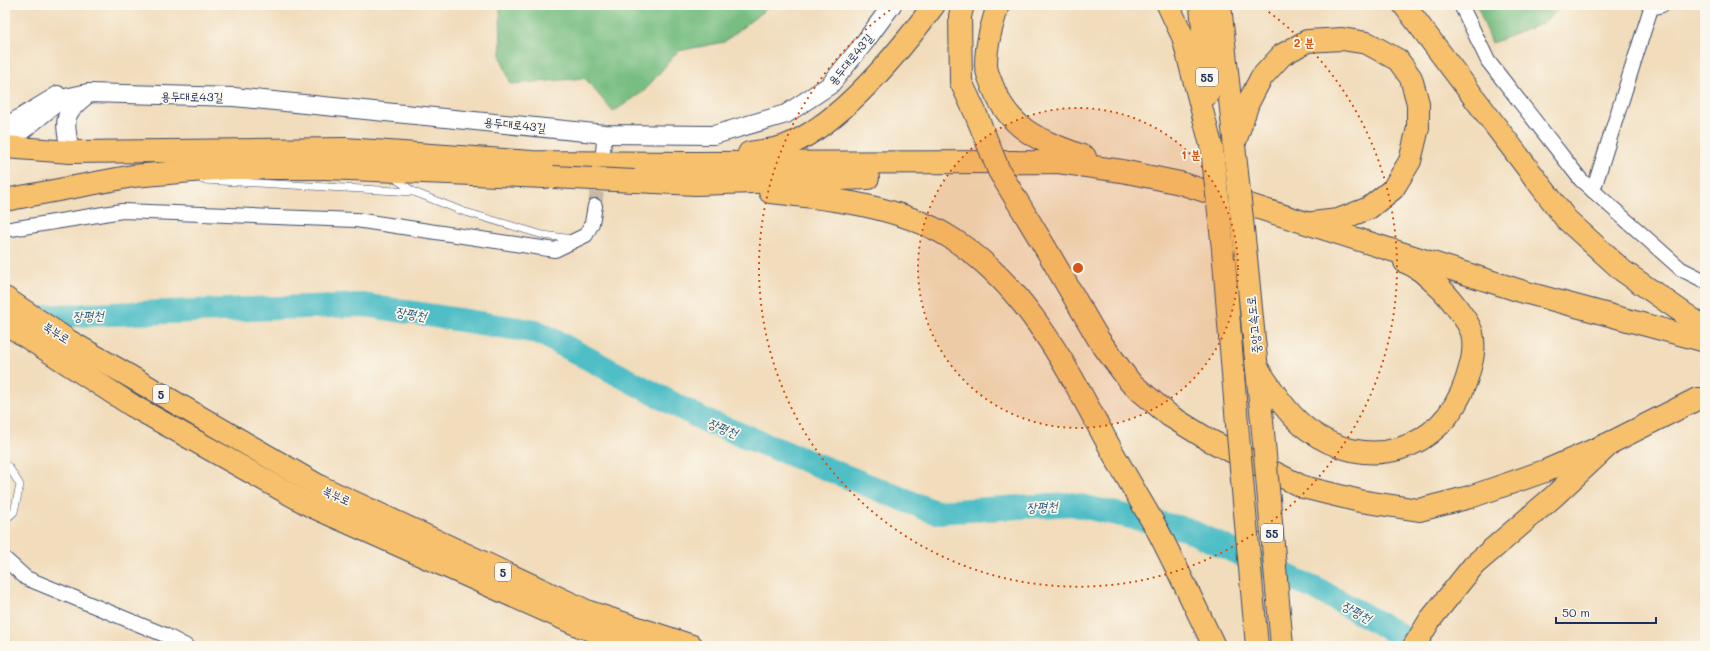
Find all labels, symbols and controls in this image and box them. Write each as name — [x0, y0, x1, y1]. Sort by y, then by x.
street label: 용두대로43길 — [824, 29, 876, 88]
text: 2 분 — [1294, 34, 1315, 50]
road number: 55 — [1196, 68, 1218, 86]
street label: 용두대로43길 — [161, 87, 224, 105]
street label: 용두대로43길 — [483, 113, 547, 135]
text: 1 분 — [1181, 146, 1201, 162]
centre of rings — [1071, 261, 1085, 275]
street label: 중앙고속도로 — [1242, 295, 1264, 355]
water label: 장평천 — [394, 302, 429, 324]
water label: 장평천 — [72, 306, 106, 324]
street label: 북부로 — [40, 317, 74, 347]
road number: 5 — [153, 385, 169, 403]
water label: 장평천 — [705, 413, 742, 441]
street label: 북부로 — [320, 482, 354, 508]
water label: 장평천 — [1026, 497, 1060, 515]
road number: 55 — [1261, 524, 1283, 542]
road number: 5 — [495, 563, 511, 581]
water label: 장평천 — [1339, 596, 1376, 627]
scale bar — [1556, 599, 1656, 625]
text: 50 m — [1562, 604, 1590, 620]

